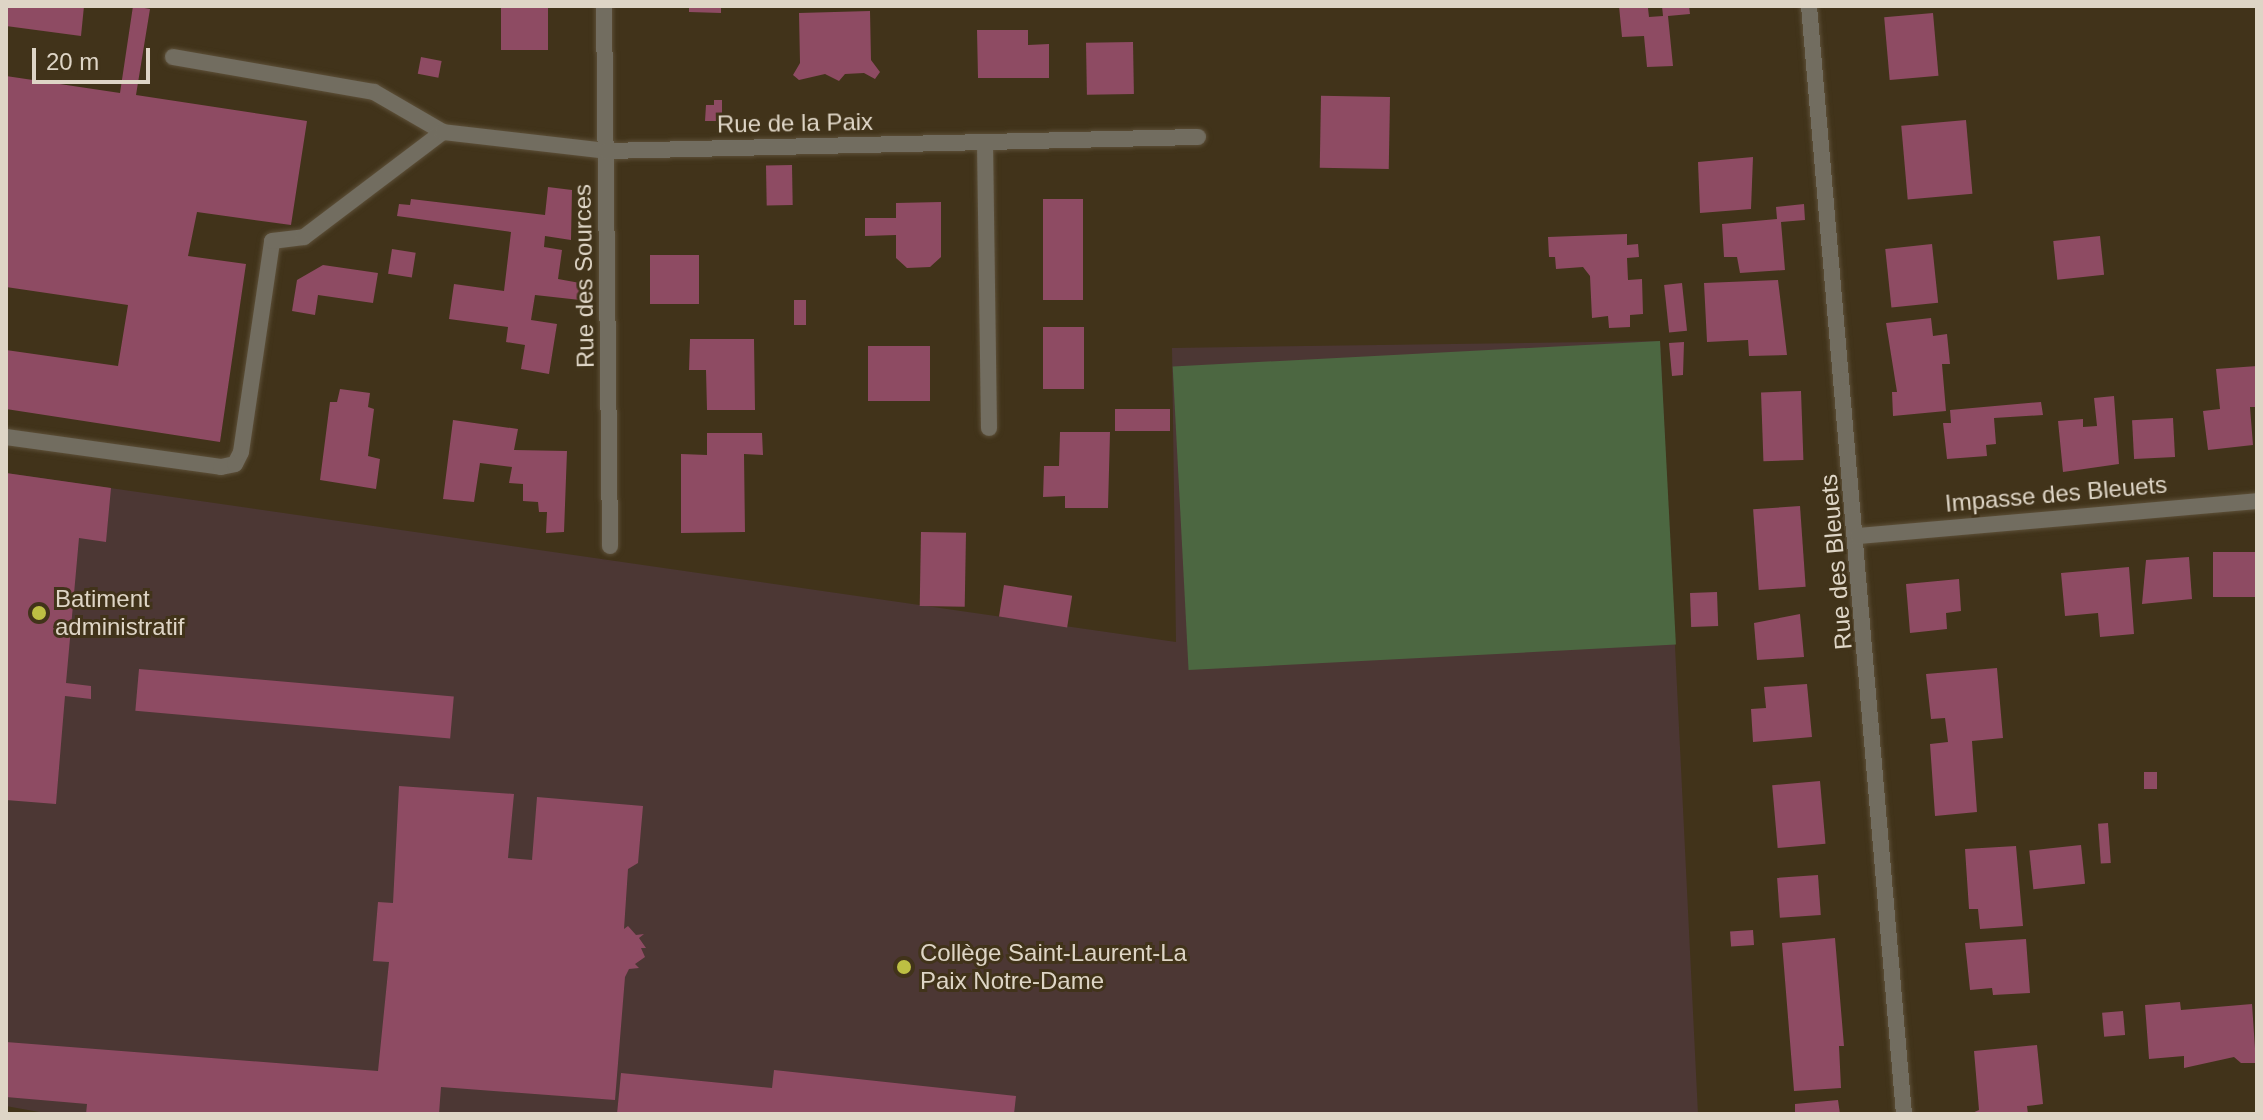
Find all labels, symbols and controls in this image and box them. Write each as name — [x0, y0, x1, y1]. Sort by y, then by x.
scale bar — [36, 32, 154, 82]
text: 20 m — [46, 48, 99, 75]
street label: Rue de la Paix — [717, 107, 873, 139]
street label: Rue des Sources — [568, 184, 600, 368]
street label: Impasse des Bleuets — [1944, 470, 2168, 518]
street label: Rue des Bleuets — [1814, 473, 1858, 651]
place label: Batiment administratif — [55, 585, 184, 641]
marker: Batiment administratif — [30, 604, 48, 622]
place label: Collège Saint-Laurent-La Paix Notre-Dame — [920, 939, 1187, 995]
marker: Collège Saint-Laurent-La Paix Notre-Dame — [895, 958, 913, 976]

